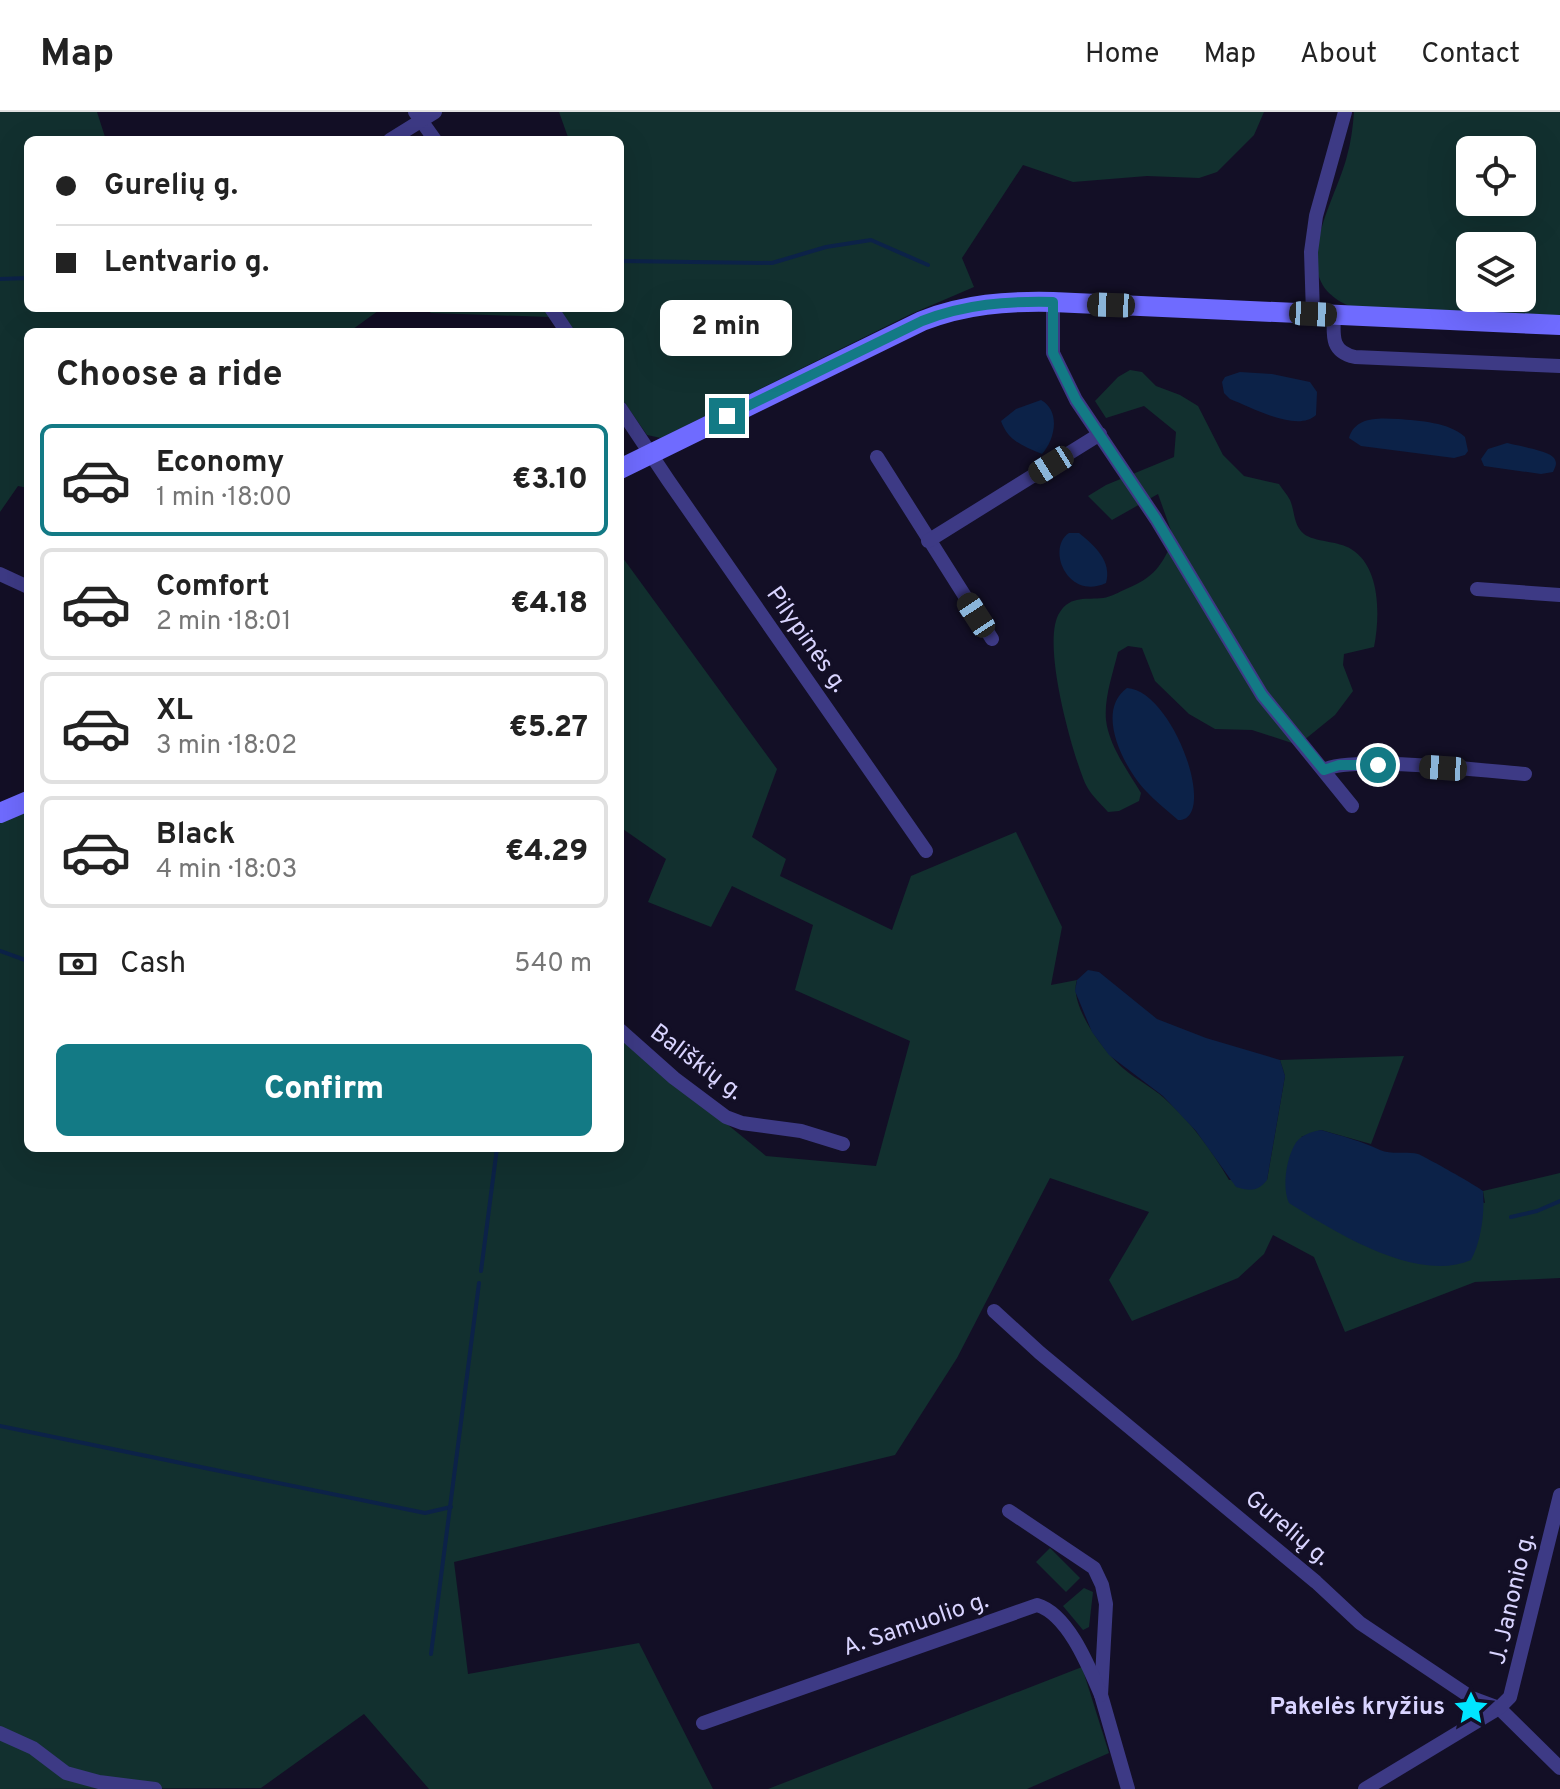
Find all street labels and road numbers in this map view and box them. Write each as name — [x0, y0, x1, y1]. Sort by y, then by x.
street label: Pilypinės g. — [759, 581, 853, 699]
street label: Bališkių g. — [643, 1018, 749, 1108]
street label: Gurelių g. — [1238, 1485, 1336, 1573]
street label: J. Janonio g. — [1483, 1530, 1543, 1668]
street label: A. Samuolio g. — [839, 1586, 993, 1664]

